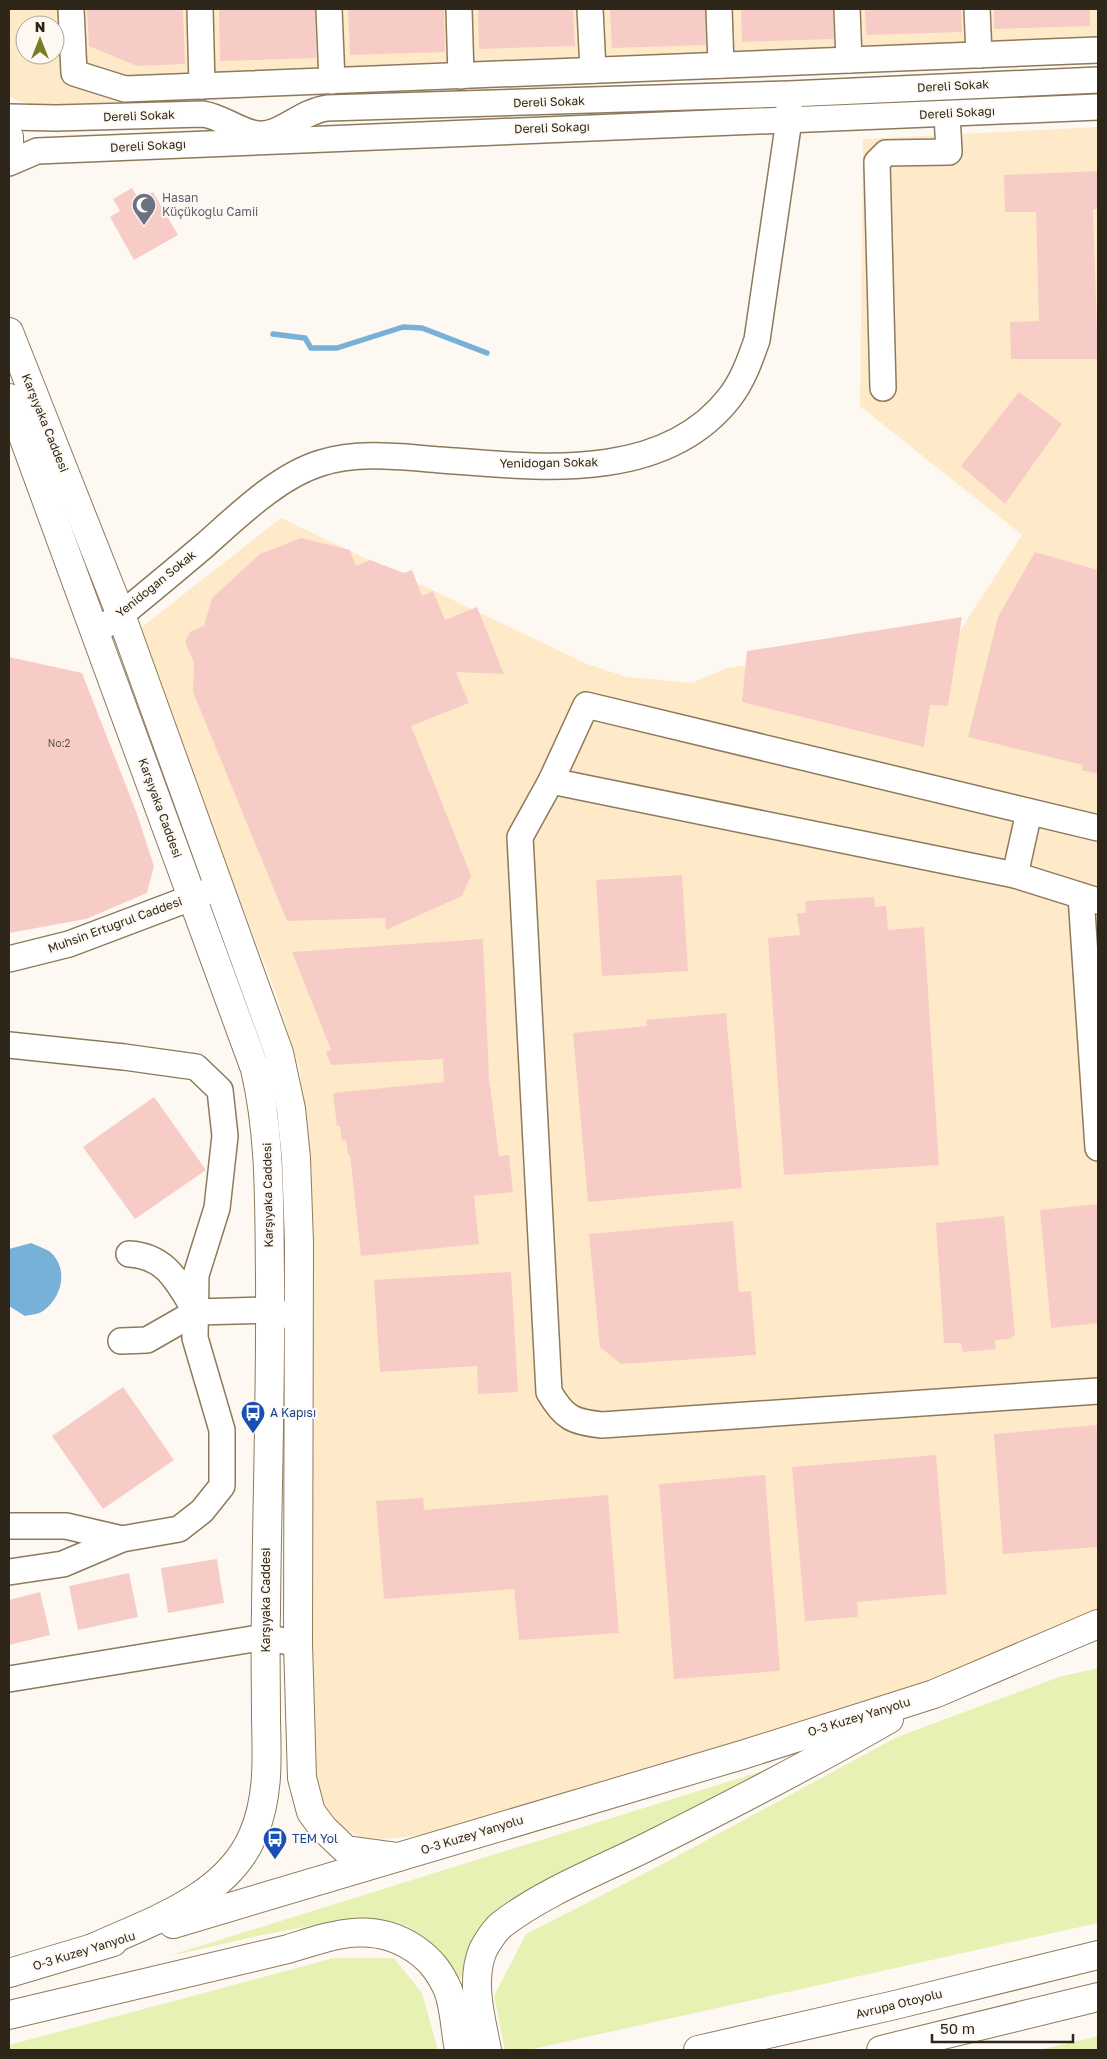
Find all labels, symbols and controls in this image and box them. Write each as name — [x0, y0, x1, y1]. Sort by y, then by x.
north arrow — [15, 15, 65, 65]
text: N — [35, 18, 45, 35]
street label: Dereli Sokak — [917, 76, 990, 95]
street label: Dereli Sokak — [513, 93, 585, 110]
street label: Dereli Sokağı — [919, 103, 995, 122]
street label: Dereli Sokak — [103, 107, 175, 124]
street label: Dereli Sokağı — [514, 119, 590, 136]
street label: Dereli Sokağı — [110, 136, 186, 155]
place label: Hasan Küçükoğlu Camii — [162, 190, 258, 219]
mosque icon: Hasan Küçükoğlu Camii — [131, 192, 157, 226]
street label: Karşıyaka Caddesi — [19, 371, 72, 474]
street label: Yenidoğan Sokak — [500, 454, 599, 471]
street label: Yenidoğan Sokak — [113, 547, 199, 620]
house number: No:2 — [48, 737, 70, 749]
street label: Karşıyaka Caddesi — [135, 756, 185, 860]
street label: Muhsin Ertuğrul Caddesi — [46, 893, 184, 956]
street label: Karşıyaka Caddesi — [259, 1142, 276, 1248]
bus stop icon: A Kapısı — [240, 1400, 266, 1434]
place label: A Kapısı — [270, 1405, 316, 1420]
street label: Karşıyaka Caddesi — [258, 1547, 273, 1653]
street label: O-3 Kuzey Yanyolu — [806, 1694, 912, 1739]
street label: O-3 Kuzey Yanyolu — [419, 1812, 525, 1857]
bus stop icon: TEM Yol — [262, 1826, 288, 1860]
place label: TEM Yol — [292, 1831, 338, 1846]
street label: O-3 Kuzey Yanyolu — [31, 1928, 137, 1973]
street label: Avrupa Otoyolu — [854, 1986, 944, 2022]
scale bar — [932, 2012, 1073, 2044]
text: 50 m — [940, 2019, 975, 2037]

